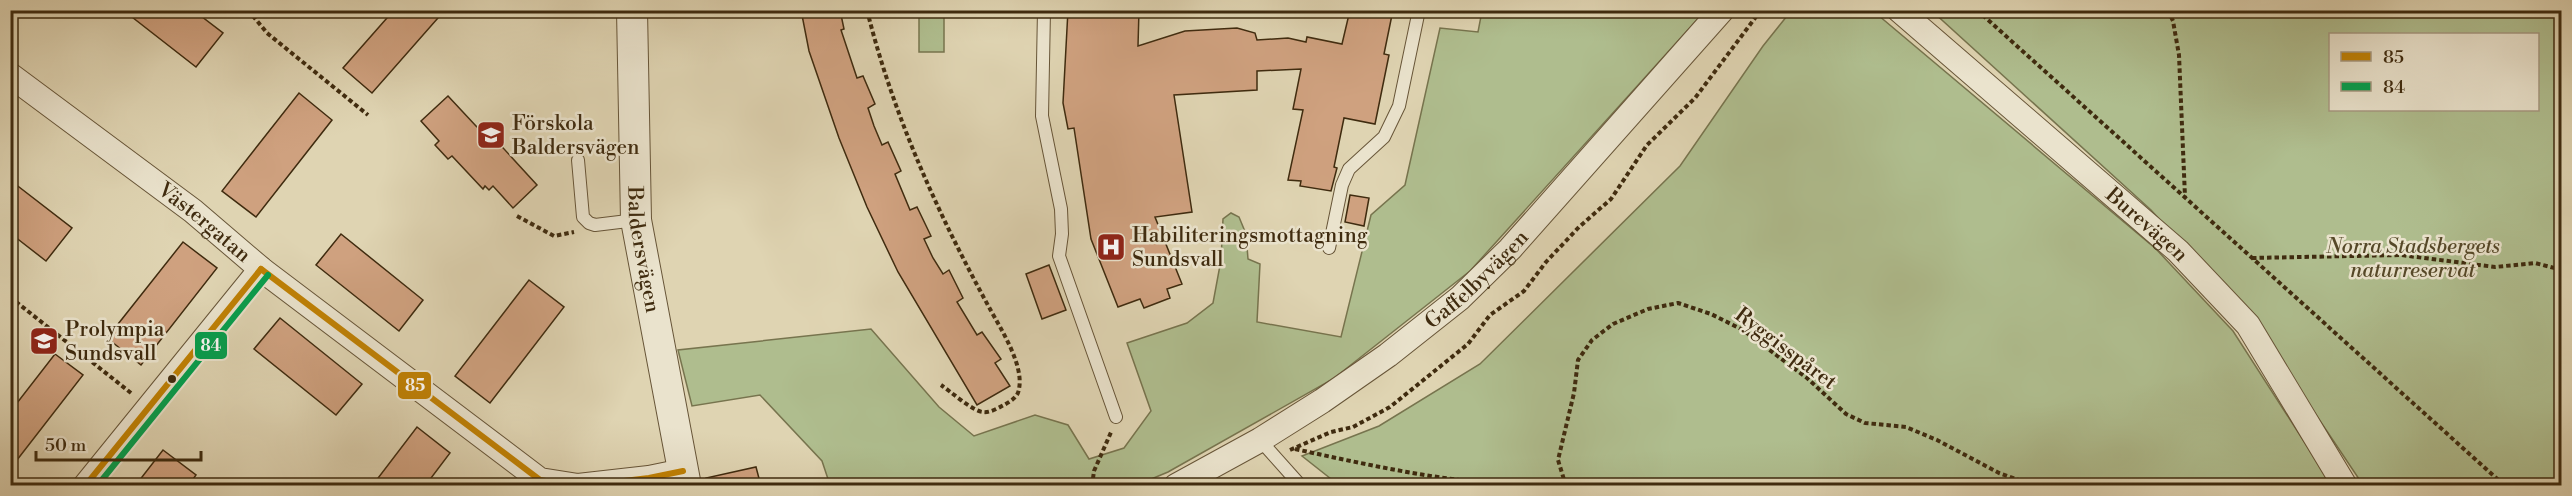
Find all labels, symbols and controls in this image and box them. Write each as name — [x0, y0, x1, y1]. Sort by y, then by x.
legend — [2329, 33, 2539, 111]
text: 85 — [2383, 46, 2404, 69]
text: 84 — [2383, 76, 2405, 99]
place label: Förskola Baldersvägen — [511, 111, 640, 161]
school or university icon: Förskola Baldersvägen — [475, 119, 507, 151]
street label: Västergatan — [152, 177, 256, 269]
street label: Burevägen — [2099, 182, 2194, 268]
street label: Baldersvägen — [621, 185, 665, 315]
place label: Habiliteringsmottagning Sundsvall — [1132, 223, 1368, 273]
street label: Gaffelbyvägen — [1420, 225, 1535, 335]
hospital icon: Habiliteringsmottagning Sundsvall — [1095, 231, 1127, 263]
park label: Norra Stadsbergets naturreservat — [2325, 234, 2500, 284]
street label: Ryggisspåret — [1729, 302, 1842, 396]
place label: Prolympia Sundsvall — [65, 317, 165, 367]
school or university icon: Prolympia Sundsvall — [28, 325, 60, 357]
line badge: 84 — [194, 331, 228, 360]
text: 84 — [200, 336, 222, 356]
line badge: 85 — [397, 371, 432, 400]
unlabelled marker — [166, 373, 178, 385]
text: 85 — [405, 376, 425, 396]
scale bar — [36, 424, 201, 462]
text: 50 m — [45, 434, 87, 457]

